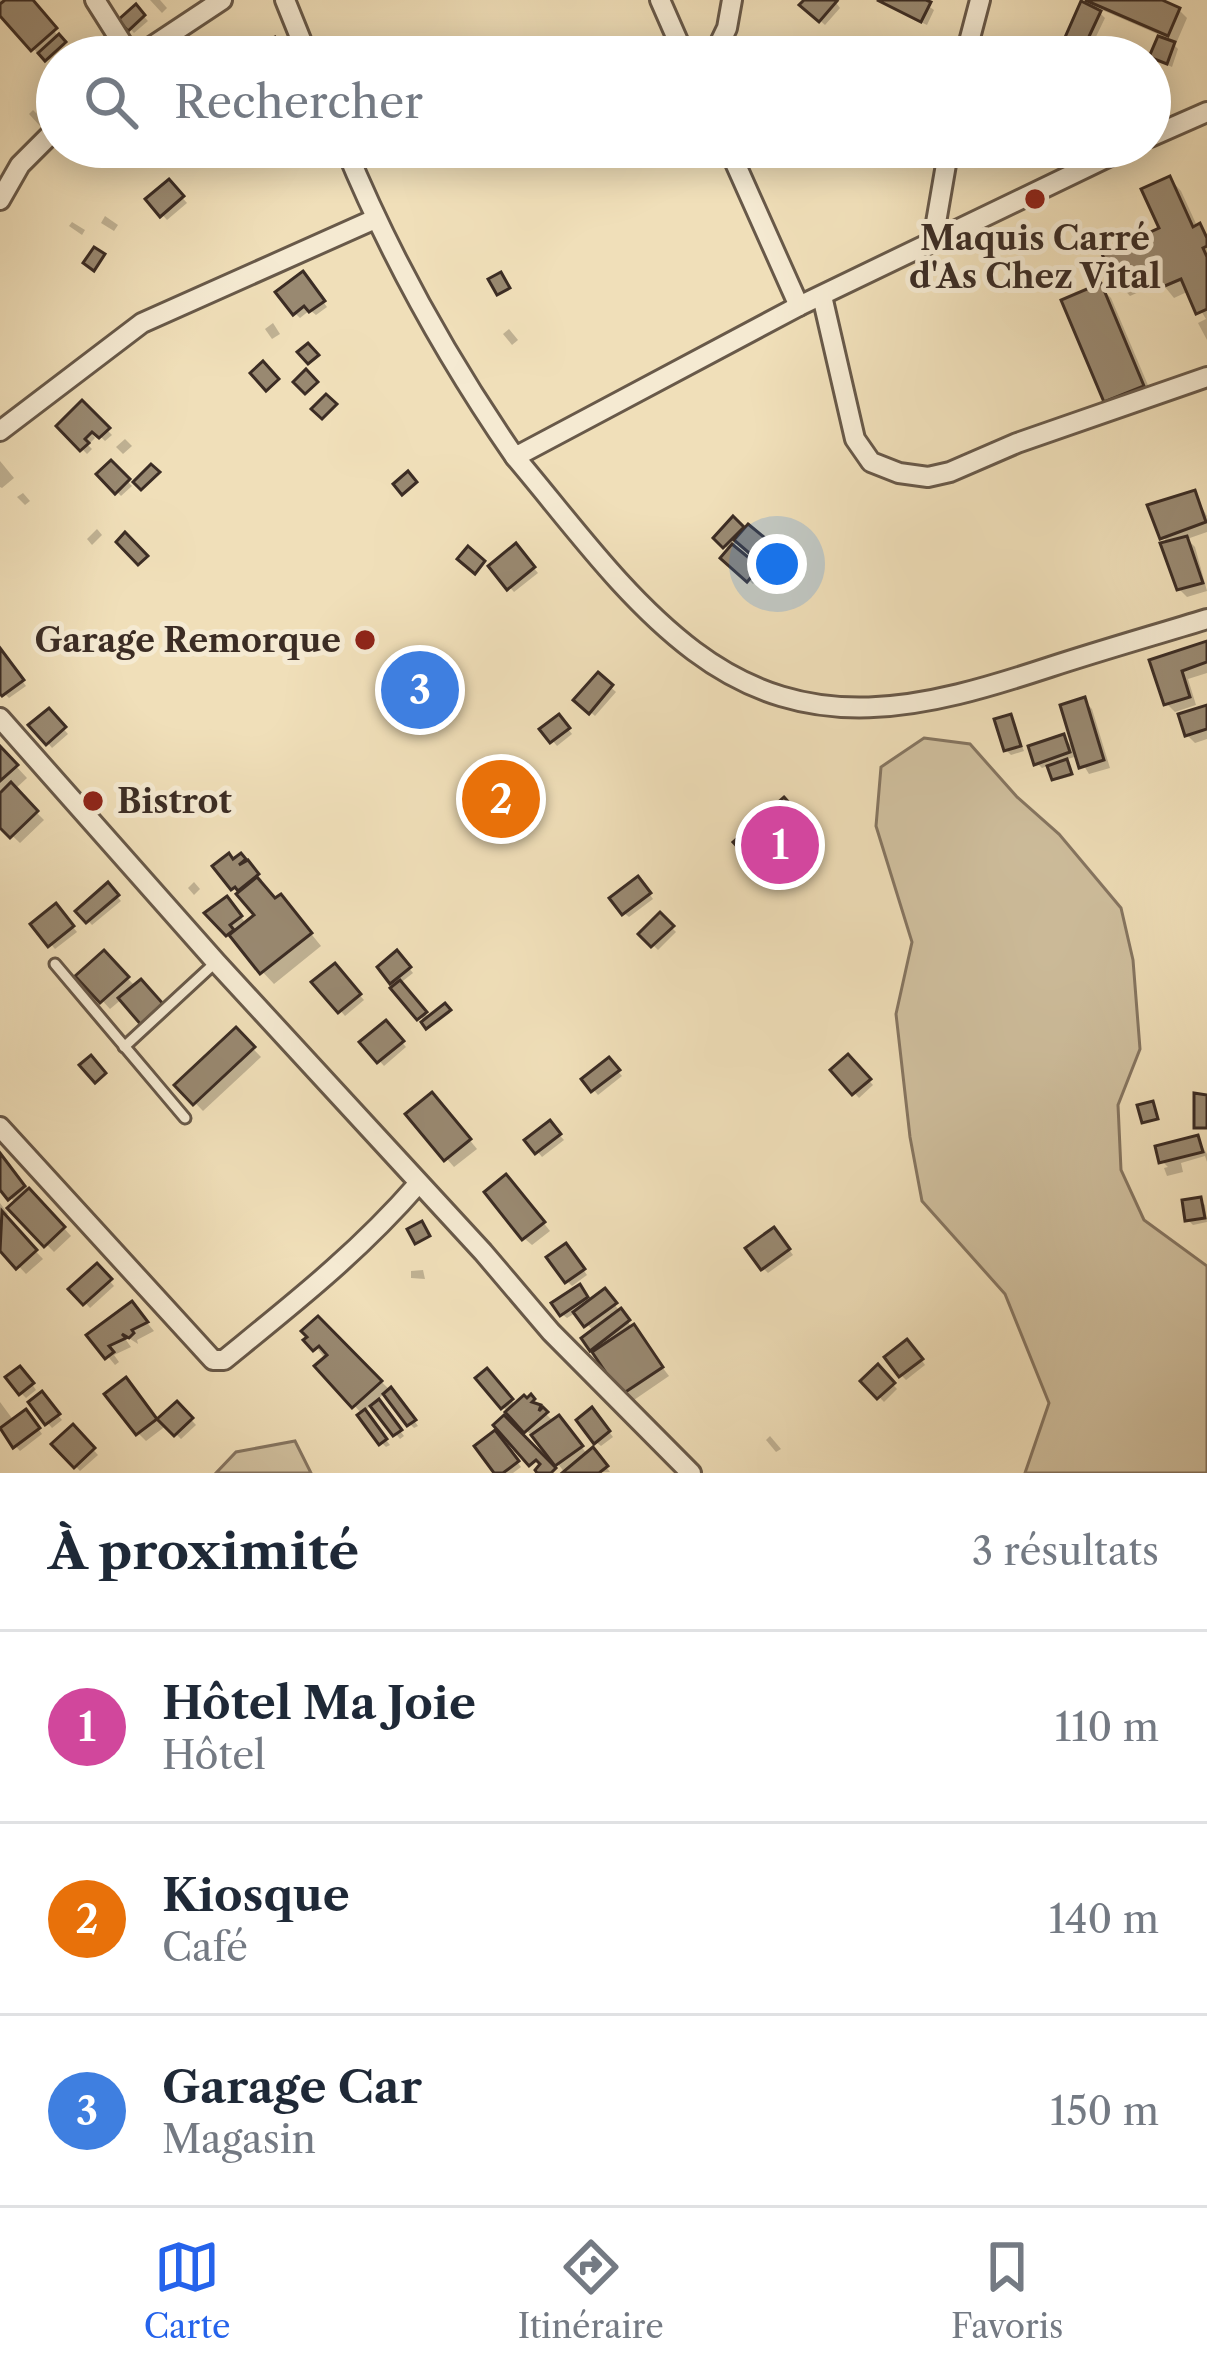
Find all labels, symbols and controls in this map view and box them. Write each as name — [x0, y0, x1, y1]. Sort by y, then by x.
search box — [36, 36, 1171, 168]
icon: search — [78, 69, 144, 135]
text: Rechercher — [174, 74, 423, 130]
marker: Maquis Carré d'As Chez Vital — [1022, 186, 1048, 212]
place label: Maquis Carré d'As Chez Vital — [909, 218, 1161, 297]
your location — [747, 534, 807, 594]
place label: Garage Remorque — [34, 620, 341, 661]
marker: Garage Remorque — [352, 627, 378, 653]
pin: 3 — [381, 645, 459, 735]
pin: 2 — [462, 754, 540, 844]
place label: Bistrot — [117, 781, 232, 822]
marker: Bistrot — [80, 788, 106, 814]
pin: 1 — [741, 800, 819, 890]
text: À proximité — [48, 1520, 359, 1582]
text: 3 résultats — [972, 1527, 1159, 1575]
text: Hôtel Ma Joie — [162, 1675, 476, 1731]
text: 1 — [78, 1703, 96, 1751]
text: 110 m — [1055, 1703, 1159, 1751]
text: Hôtel — [162, 1731, 266, 1779]
text: Kiosque — [162, 1867, 350, 1923]
text: 2 — [75, 1895, 99, 1943]
text: 140 m — [1049, 1895, 1159, 1943]
text: Café — [162, 1923, 248, 1971]
text: Garage Car — [162, 2059, 422, 2115]
text: 3 — [76, 2087, 98, 2135]
text: 150 m — [1050, 2087, 1159, 2135]
text: Magasin — [162, 2115, 316, 2163]
tab: Carte — [144, 2234, 231, 2347]
tab: Itinéraire — [518, 2234, 664, 2347]
tab: Favoris — [951, 2234, 1063, 2347]

